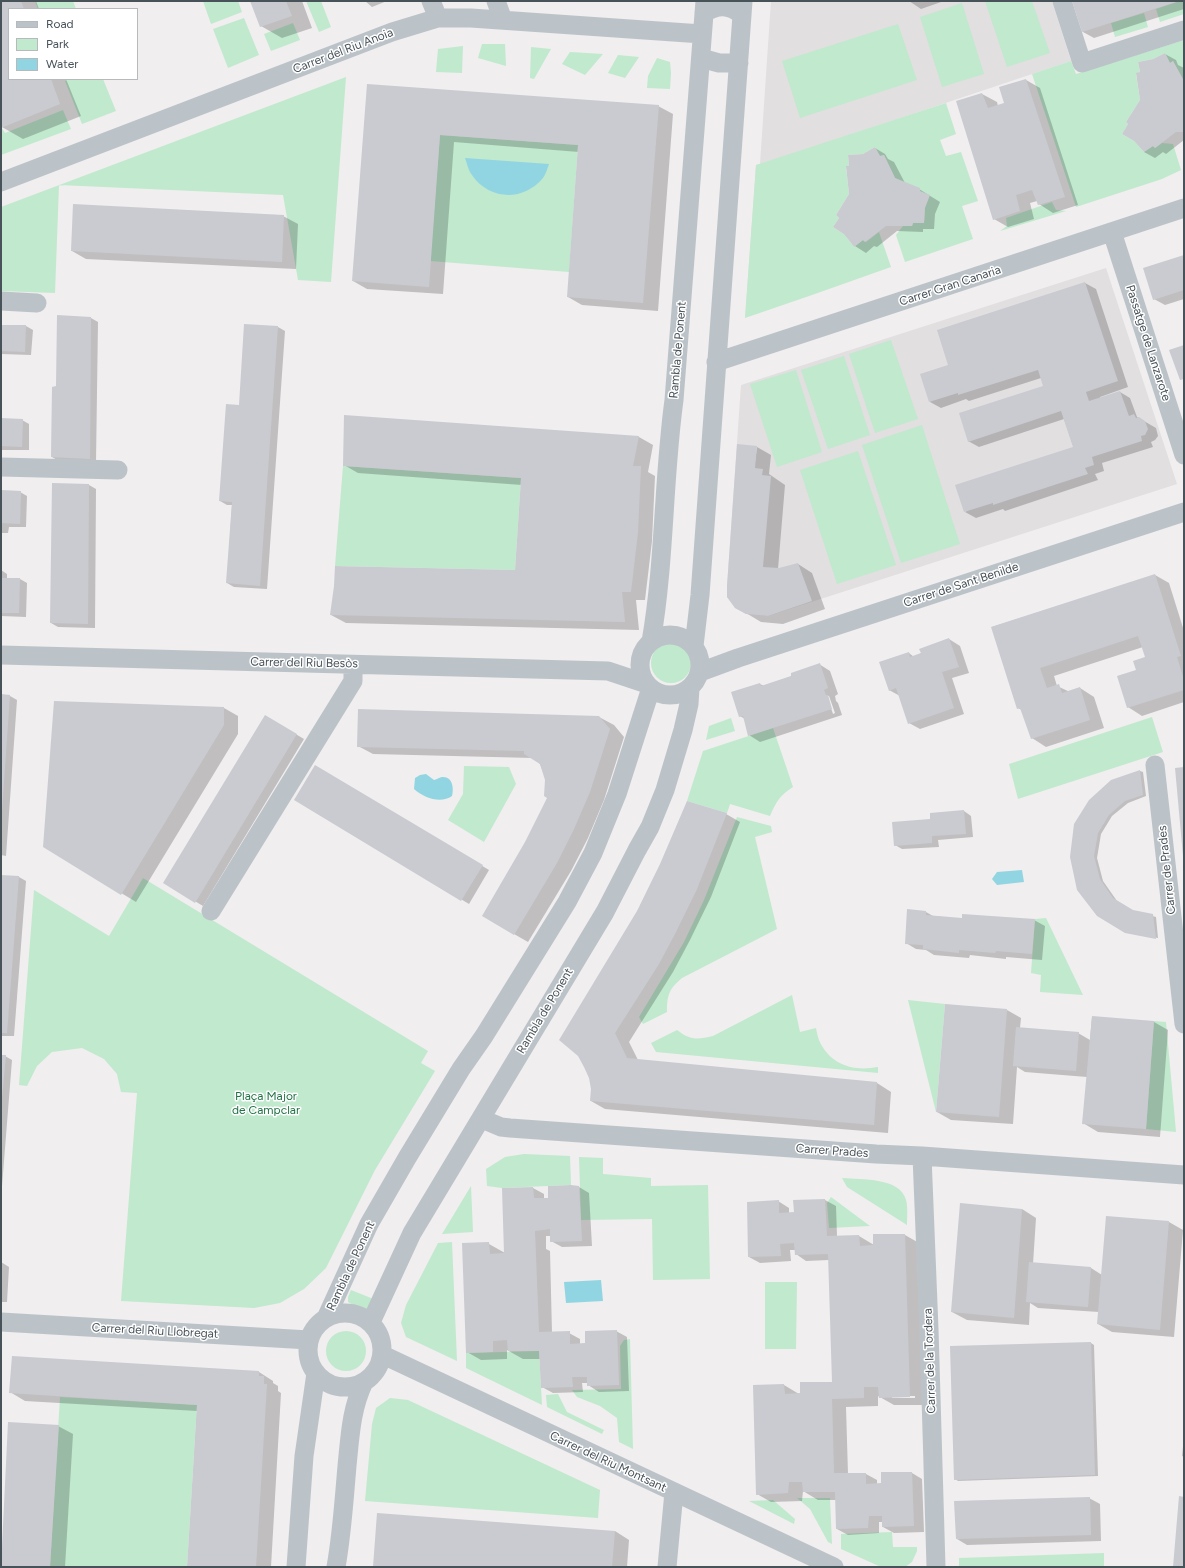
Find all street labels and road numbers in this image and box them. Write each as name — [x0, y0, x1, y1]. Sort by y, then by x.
street label: Carrer del Riu Anoia — [291, 25, 395, 77]
street label: Carrer Gran Canaria — [897, 263, 1003, 309]
street label: Passatge de Lanzarote — [1122, 283, 1174, 403]
street label: Rambla de Ponent — [667, 301, 689, 399]
street label: Carrer de Sant Benilde — [902, 560, 1020, 610]
street label: Carrer del Riu Besòs — [250, 655, 358, 671]
street label: Carrer de Prades — [1155, 825, 1179, 915]
street label: Rambla de Ponent — [514, 966, 576, 1056]
street label: Carrer Prades — [795, 1141, 869, 1161]
street label: Rambla de Ponent — [324, 1219, 378, 1313]
street label: Carrer de la Tordera — [921, 1308, 939, 1414]
street label: Carrer del Riu Llobregat — [91, 1320, 219, 1342]
street label: Carrer del Riu Montsant — [547, 1429, 669, 1495]

